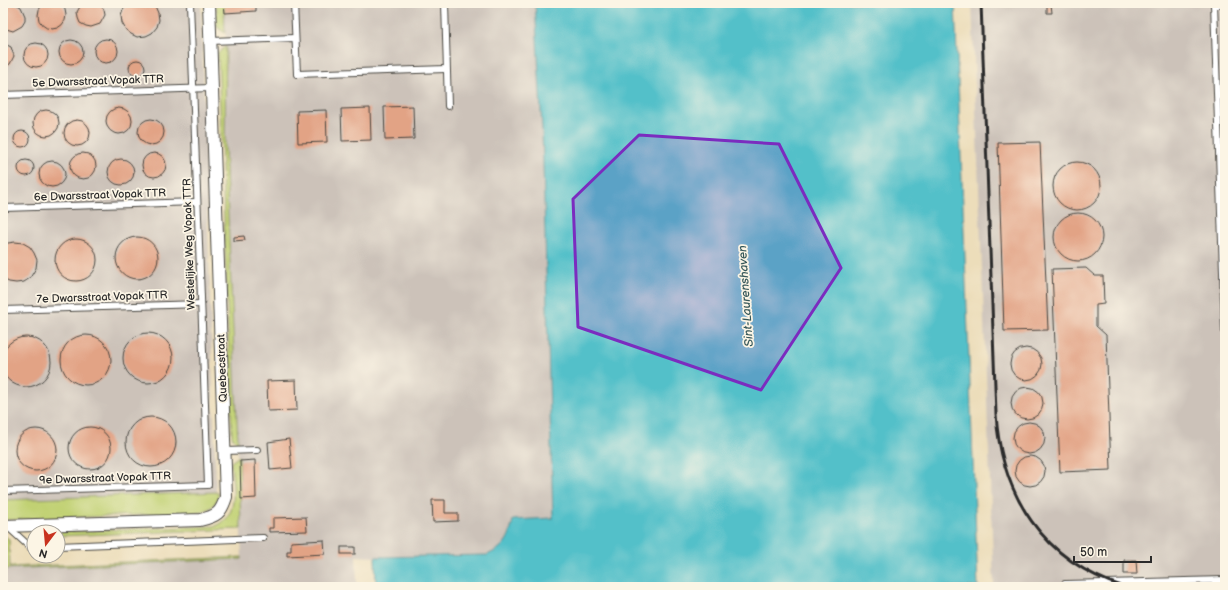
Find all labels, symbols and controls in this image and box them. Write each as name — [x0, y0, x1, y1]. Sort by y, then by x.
street label: 5e Dwarsstraat Vopak TTR — [32, 72, 164, 90]
street label: Westelijke Weg Vopak TTR — [180, 178, 198, 310]
street label: 6e Dwarsstraat Vopak TTR — [34, 186, 166, 204]
water label: Sint-Laurenshaven — [735, 245, 757, 347]
street label: 7e Dwarsstraat Vopak TTR — [36, 288, 168, 306]
street label: Quebecstraat — [214, 333, 230, 402]
street label: 9e Dwarsstraat Vopak TTR — [39, 469, 171, 487]
north arrow — [26, 524, 66, 564]
scale bar — [1074, 538, 1151, 564]
text: 50 m — [1080, 545, 1107, 560]
text: N — [38, 546, 49, 561]

